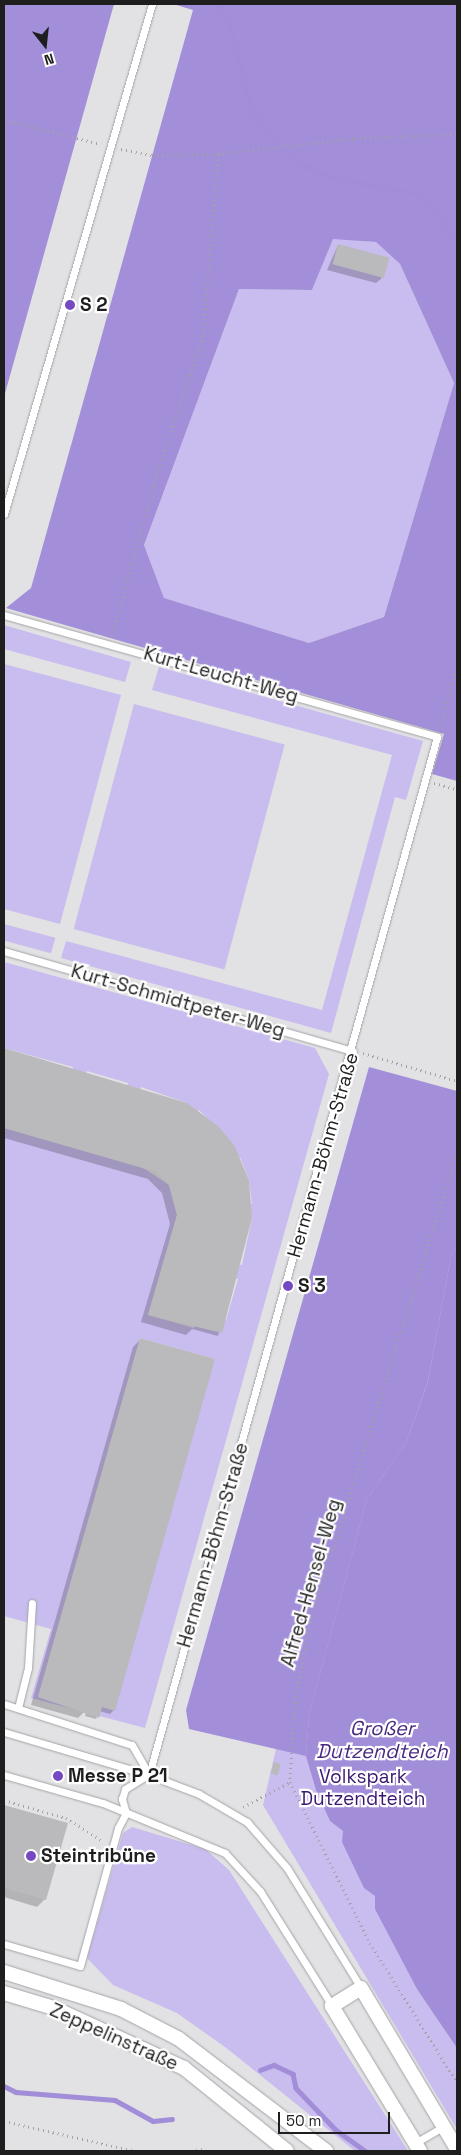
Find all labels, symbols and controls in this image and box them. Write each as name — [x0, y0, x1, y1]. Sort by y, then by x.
north arrow — [20, 20, 70, 70]
text: N — [42, 49, 56, 69]
place label: S 2 — [80, 294, 108, 316]
marker: S 2 — [64, 299, 76, 311]
street label: Kurt-Leucht-Weg — [141, 642, 301, 708]
street label: Kurt-Schmidtpeter-Weg — [68, 960, 288, 1042]
street label: Hermann-Böhm-Straße — [283, 1050, 363, 1260]
place label: S 3 — [298, 1275, 326, 1297]
marker: S 3 — [282, 1280, 294, 1292]
street label: Hermann-Böhm-Straße — [173, 1440, 253, 1650]
street label: Alfred-Hensel-Weg — [276, 1497, 346, 1669]
water label: Großer Dutzendteich — [316, 1717, 448, 1764]
place label: Messe P 21 — [68, 1765, 168, 1787]
park label: Volkspark Dutzendteich — [301, 1766, 425, 1810]
marker: Messe P 21 — [52, 1770, 64, 1782]
place label: Steintribüne — [41, 1845, 156, 1867]
marker: Steintribüne — [25, 1850, 37, 1862]
street label: Zeppelinstraße — [46, 1999, 182, 2075]
scale bar — [281, 2102, 394, 2134]
text: 50 m — [286, 2111, 321, 2130]

